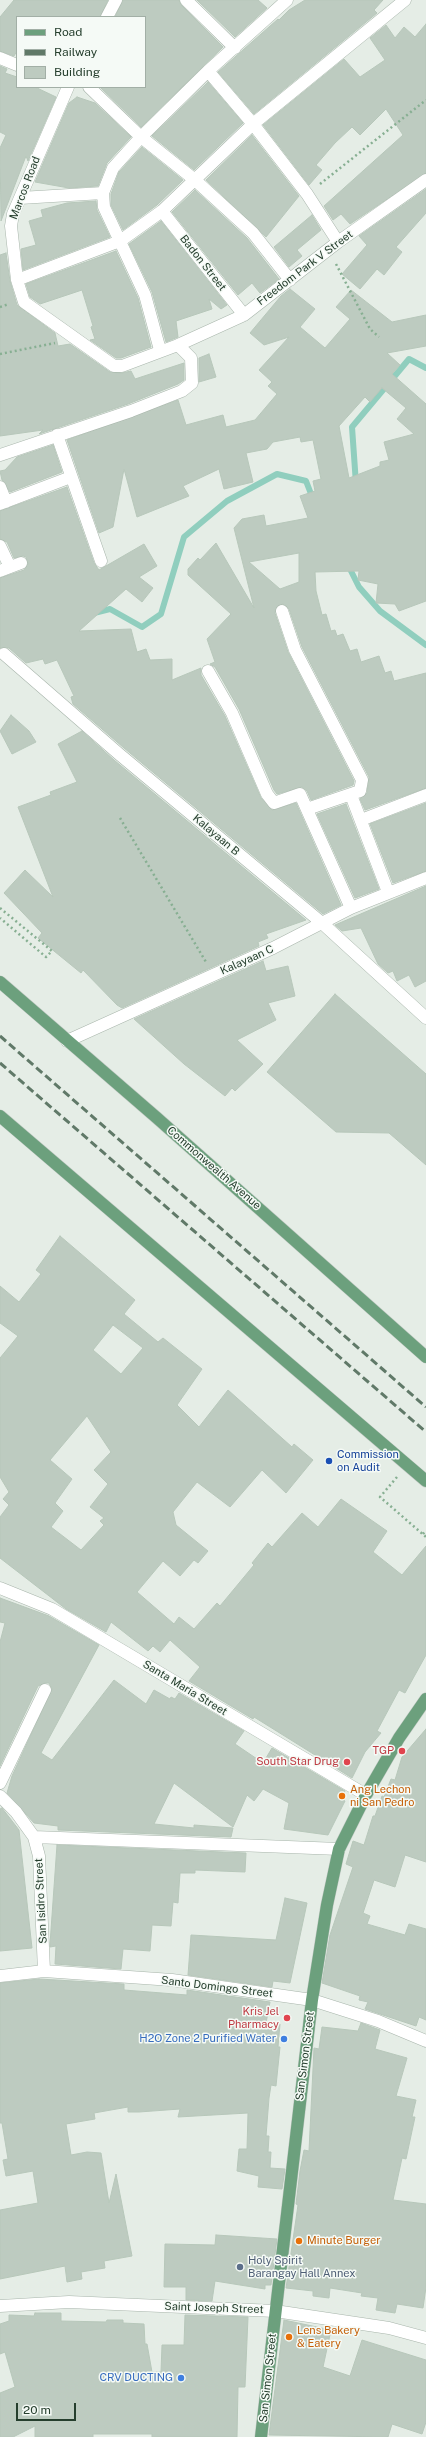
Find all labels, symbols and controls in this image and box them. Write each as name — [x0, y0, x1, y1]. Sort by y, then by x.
legend — [16, 16, 146, 88]
text: Road — [54, 25, 82, 39]
text: Railway — [54, 45, 97, 59]
text: Building — [54, 65, 100, 79]
street label: Marcos Road — [7, 155, 43, 221]
street label: Freedom Park V Street — [255, 228, 355, 308]
street label: Badon Street — [177, 232, 229, 294]
street label: Kalayaan B — [190, 812, 242, 858]
street label: Kalayaan C — [218, 942, 276, 978]
street label: Commonwealth Avenue — [164, 1124, 264, 1212]
place label: Commission on Audit — [337, 1448, 399, 1474]
marker: Commission on Audit — [324, 1456, 334, 1466]
street label: Santa Maria Street — [140, 1658, 230, 1718]
place label: TGP — [372, 1744, 394, 1758]
marker: TGP — [397, 1746, 407, 1756]
place label: South Star Drug — [256, 1755, 339, 1769]
marker: South Star Drug — [342, 1757, 352, 1767]
place label: Ang Lechon ni San Pedro — [350, 1783, 414, 1809]
marker: Ang Lechon ni San Pedro — [337, 1791, 347, 1801]
street label: San Isidro Street — [32, 1858, 50, 1944]
street label: Santo Domingo Street — [160, 1974, 274, 2000]
place label: Kris Jel Pharmacy — [228, 2005, 279, 2031]
street label: San Simon Street — [293, 2011, 317, 2101]
marker: Kris Jel Pharmacy — [282, 2013, 292, 2023]
place label: H2O Zone 2 Purified Water — [139, 2032, 276, 2046]
marker: H2O Zone 2 Purified Water — [279, 2034, 289, 2044]
place label: Minute Burger — [307, 2234, 380, 2248]
marker: Minute Burger — [294, 2236, 304, 2246]
place label: Holy Spirit Barangay Hall Annex — [248, 2254, 355, 2280]
marker: Holy Spirit Barangay Hall Annex — [235, 2262, 245, 2272]
street label: Saint Joseph Street — [164, 2300, 264, 2316]
place label: Lens Bakery & Eatery — [297, 2324, 360, 2350]
marker: Lens Bakery & Eatery — [284, 2332, 294, 2342]
street label: San Simon Street — [257, 2333, 279, 2423]
place label: CRV DUCTING — [100, 2371, 173, 2385]
marker: CRV DUCTING — [176, 2373, 186, 2383]
scale bar — [18, 2395, 78, 2421]
text: 20 m — [23, 2403, 51, 2417]

